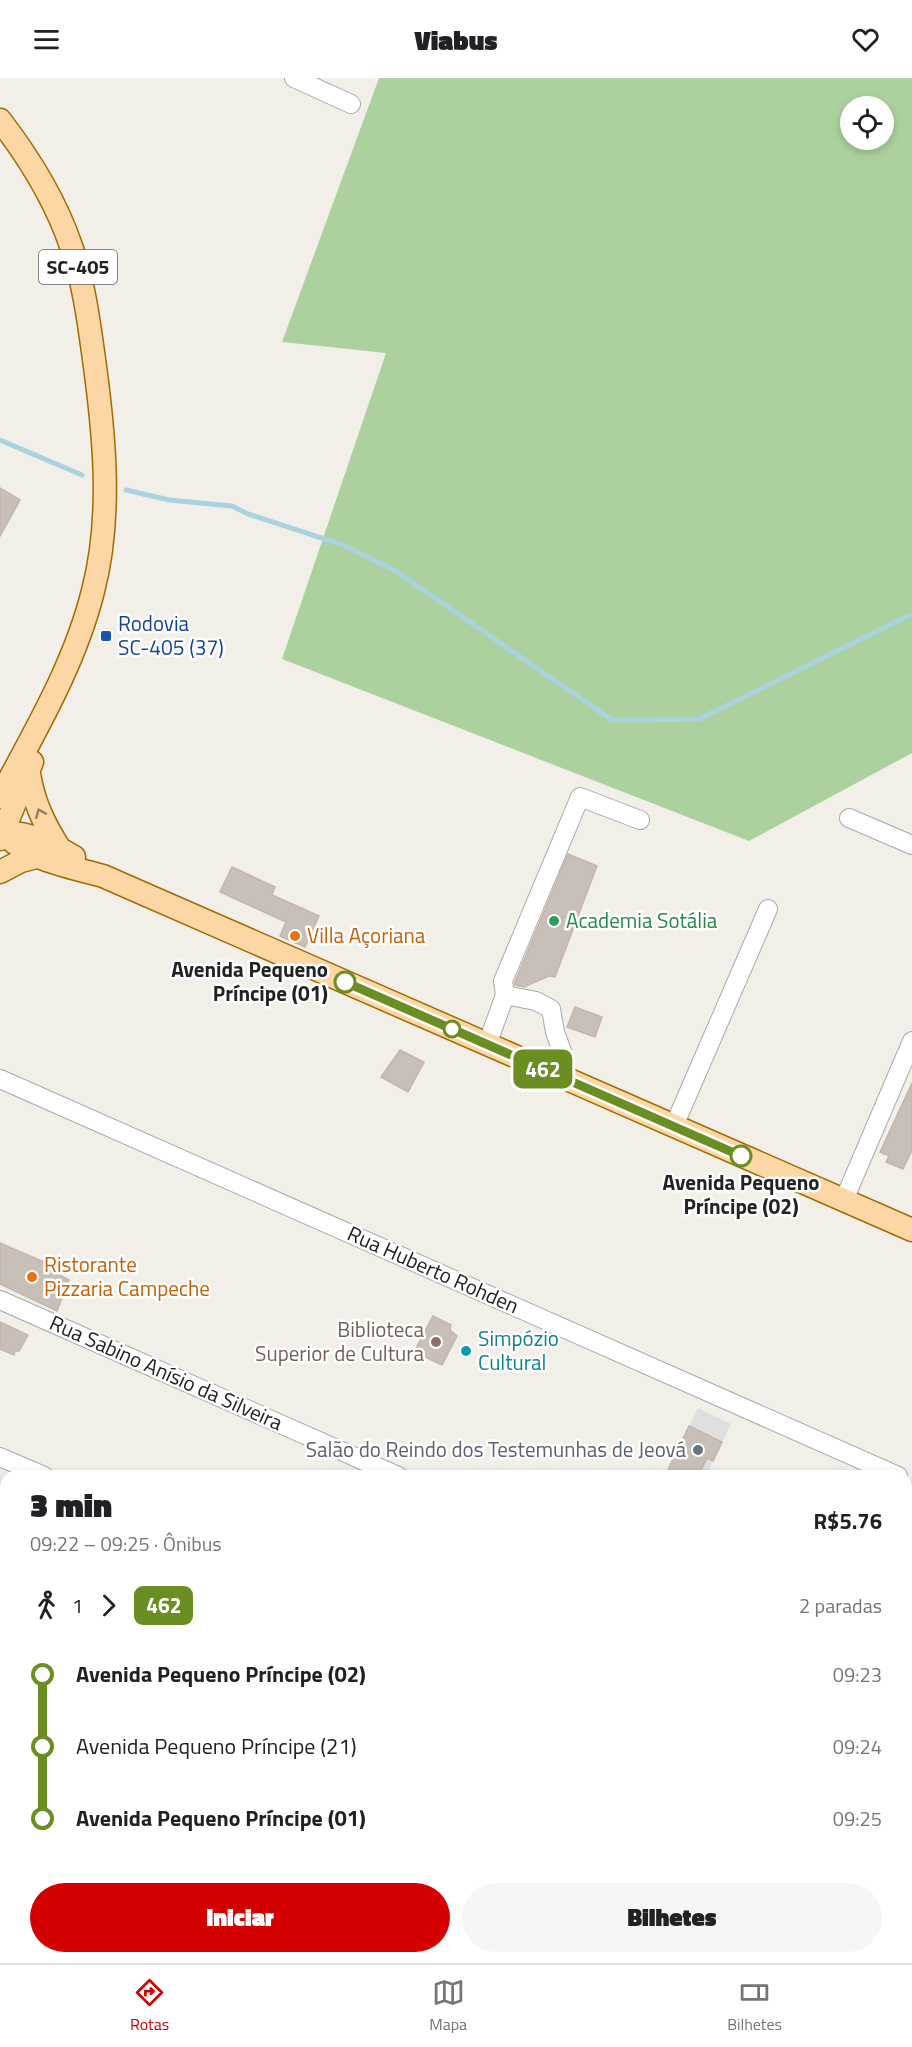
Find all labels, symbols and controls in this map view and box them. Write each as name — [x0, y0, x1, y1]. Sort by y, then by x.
text: Viabus — [415, 19, 497, 60]
icon: menu — [30, 23, 63, 56]
icon: heart — [849, 23, 882, 56]
map controls — [840, 96, 894, 150]
button: locate — [840, 96, 894, 150]
road number: SC-405 — [39, 250, 117, 284]
place label: Rodovia SC-405 (37) — [118, 607, 224, 663]
marker: Rodovia SC-405 (37) — [99, 629, 113, 643]
one-way arrow — [35, 809, 47, 820]
place label: Academia Sotália — [566, 904, 718, 936]
marker: Academia Sotália — [547, 914, 561, 928]
place label: Villa Açoriana — [307, 919, 426, 951]
marker: Villa Açoriana — [288, 929, 302, 943]
place label: Avenida Pequeno Príncipe (01) — [171, 953, 328, 1009]
marker: Avenida Pequeno Príncipe (01) — [334, 971, 356, 993]
unlabelled marker — [443, 1020, 461, 1038]
line badge: 462 — [508, 1050, 578, 1088]
text: 462 — [525, 1053, 561, 1085]
marker: Avenida Pequeno Príncipe (02) — [730, 1145, 752, 1167]
place label: Avenida Pequeno Príncipe (02) — [663, 1166, 819, 1222]
street label: Rua Huberto Rohden — [343, 1217, 524, 1321]
place label: Ristorante Pizzaria Campeche — [44, 1248, 210, 1304]
marker: Ristorante Pizzaria Campeche — [25, 1270, 39, 1284]
street label: Rua Sabino Anísio da Silveira — [45, 1306, 289, 1438]
place label: Biblioteca Superior de Cultura — [255, 1313, 424, 1369]
place label: Simpózio Cultural — [478, 1322, 559, 1378]
marker: Biblioteca Superior de Cultura — [429, 1335, 443, 1349]
marker: Simpózio Cultural — [459, 1344, 473, 1358]
place label: Salão do Reindo dos Testemunhas de Jeová — [306, 1433, 686, 1465]
marker: Salão do Reindo dos Testemunhas de Jeová — [691, 1443, 705, 1457]
text: 3 min — [30, 1480, 112, 1530]
text: R$5.76 — [813, 1504, 882, 1538]
text: 09:22 – 09:25 · Ônibus — [30, 1528, 222, 1559]
icon: walk — [30, 1589, 63, 1622]
icon: forward — [92, 1589, 125, 1622]
text: 462 — [146, 1589, 181, 1621]
text: 1 — [72, 1590, 83, 1621]
text: 2 paradas — [799, 1590, 882, 1621]
text: Avenida Pequeno Príncipe (02) — [76, 1657, 366, 1691]
text: 09:23 — [833, 1659, 882, 1690]
text: Avenida Pequeno Príncipe (21) — [76, 1729, 357, 1763]
text: 09:24 — [833, 1731, 882, 1762]
text: Avenida Pequeno Príncipe (01) — [76, 1801, 366, 1835]
text: 09:25 — [833, 1803, 882, 1834]
button: Iniciar — [30, 1883, 450, 1952]
button: Bilhetes — [462, 1883, 882, 1952]
tab: Rotas — [130, 1976, 169, 2036]
tab: Mapa — [429, 1976, 467, 2036]
tab: Bilhetes — [727, 1976, 782, 2036]

